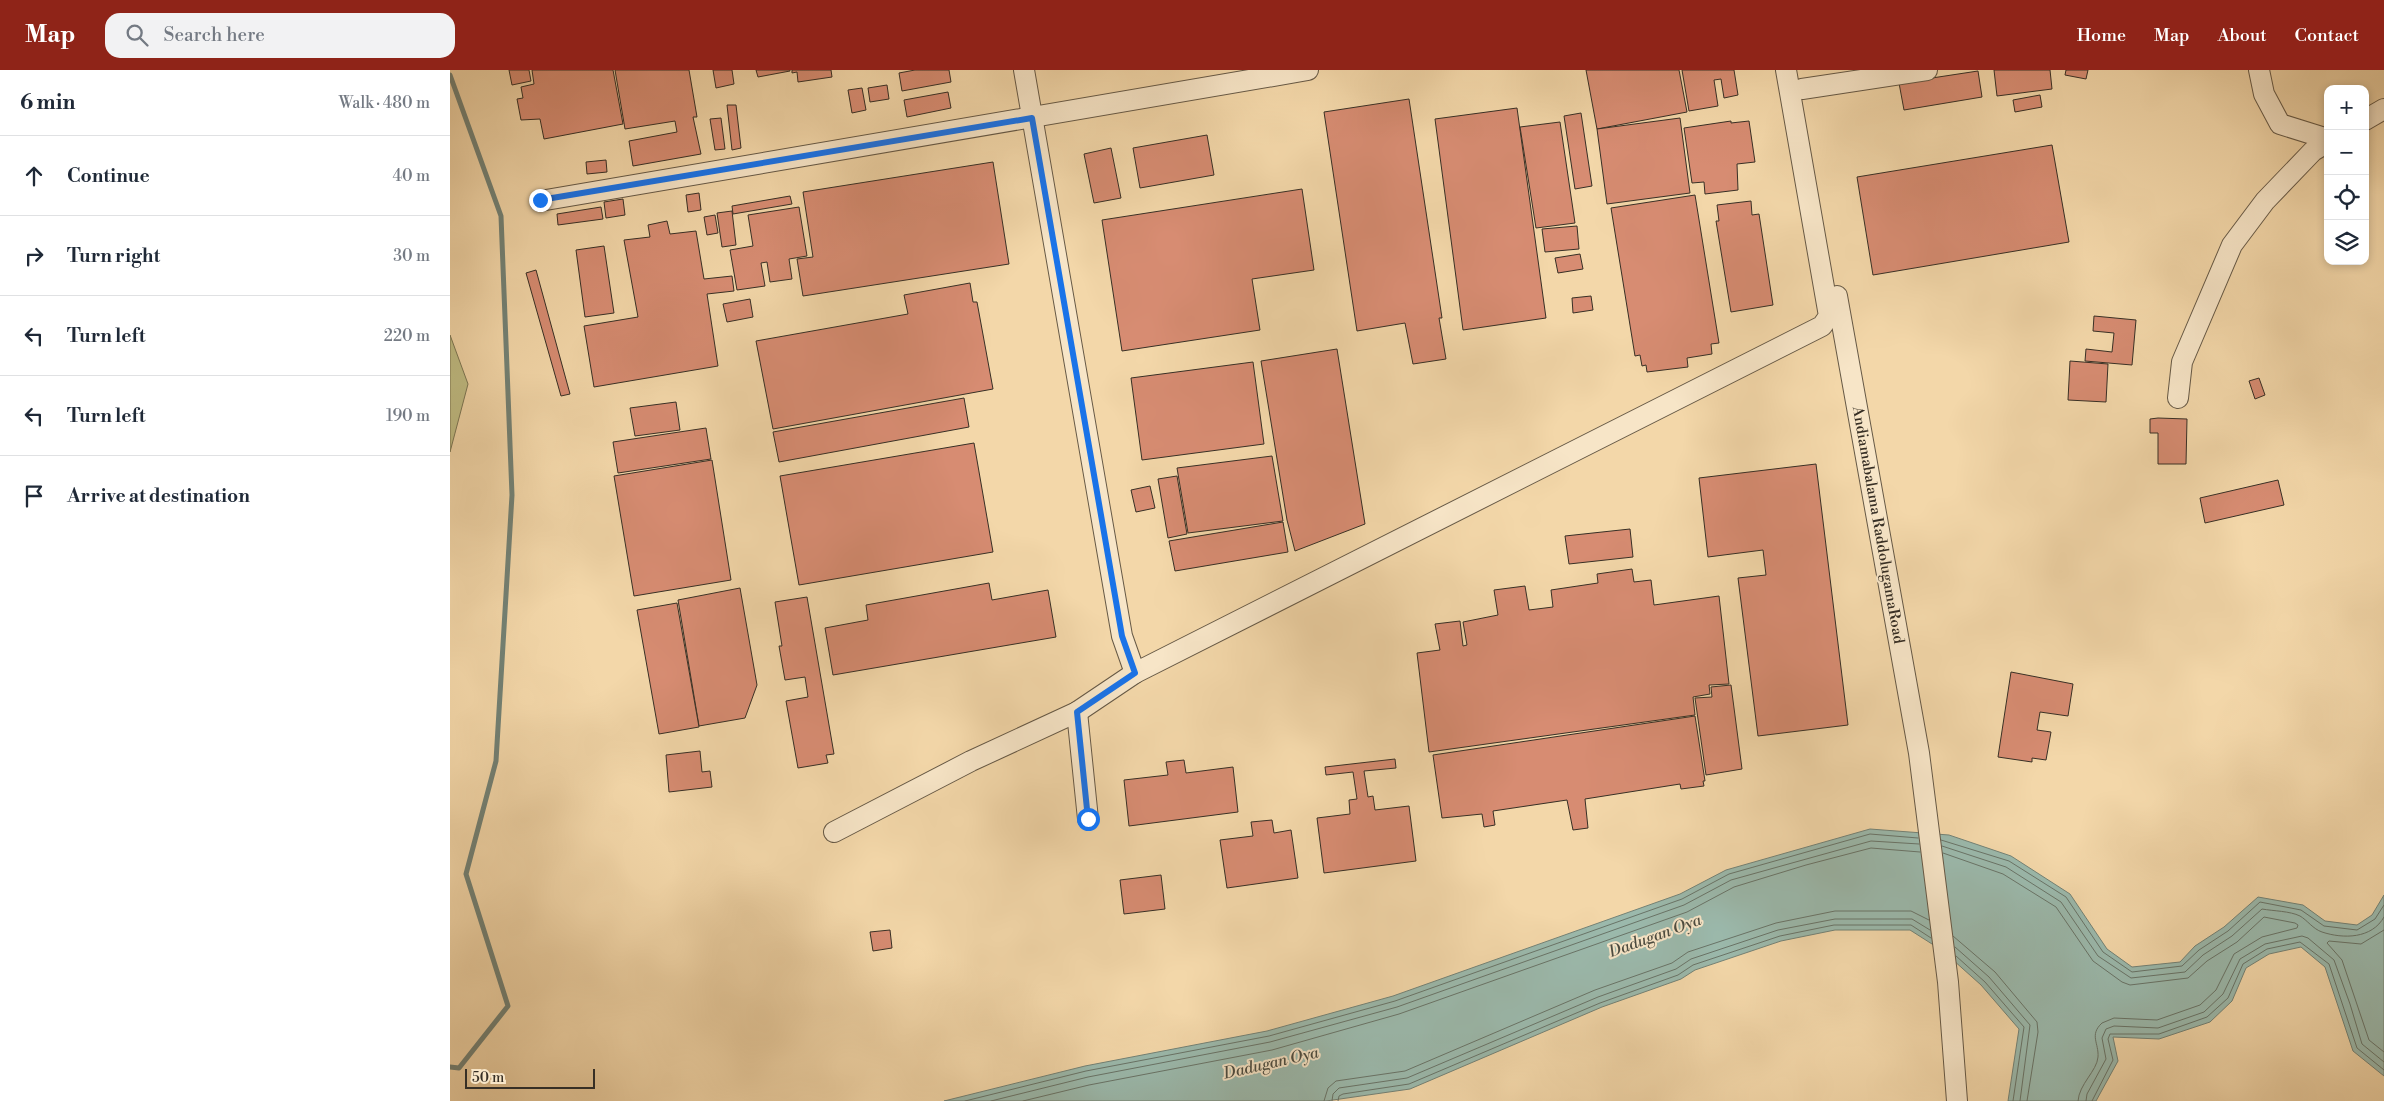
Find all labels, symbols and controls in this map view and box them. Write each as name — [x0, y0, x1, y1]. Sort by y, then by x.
search box — [105, 13, 455, 58]
text: Map — [25, 20, 75, 50]
icon: search — [123, 21, 151, 49]
text: Search here — [163, 23, 265, 47]
text: Home — [2077, 24, 2126, 47]
text: Map — [2154, 24, 2190, 47]
text: About — [2218, 24, 2267, 47]
text: Contact — [2295, 24, 2359, 47]
map controls — [2324, 85, 2369, 265]
button: + — [2324, 85, 2369, 130]
text: 6 min — [20, 90, 75, 116]
text: Walk · 480 m — [339, 93, 430, 113]
button: − — [2324, 130, 2369, 175]
icon: ahead — [20, 162, 48, 190]
text: Continue — [67, 164, 150, 188]
text: 40 m — [393, 166, 430, 186]
button: locate — [2324, 175, 2369, 220]
route end — [529, 189, 552, 212]
button: layers — [2324, 220, 2369, 265]
icon: right — [20, 242, 48, 270]
text: Turn right — [67, 244, 160, 268]
text: 30 m — [393, 246, 430, 266]
icon: left — [20, 322, 48, 350]
text: Turn left — [67, 324, 146, 348]
text: 220 m — [384, 326, 430, 346]
icon: left — [20, 402, 48, 430]
text: Turn left — [67, 404, 146, 428]
street label: Andiamabalama RaddolugamaRoad — [1848, 404, 1908, 646]
text: 190 m — [386, 406, 430, 426]
icon: arrive — [20, 482, 48, 510]
text: Arrive at destination — [67, 484, 250, 508]
route start — [1077, 808, 1100, 831]
water label: Dadugan Oya — [1605, 910, 1704, 962]
water label: Dadugan Oya — [1220, 1042, 1321, 1084]
scale bar — [465, 1066, 595, 1089]
text: 50 m — [472, 1069, 504, 1087]

